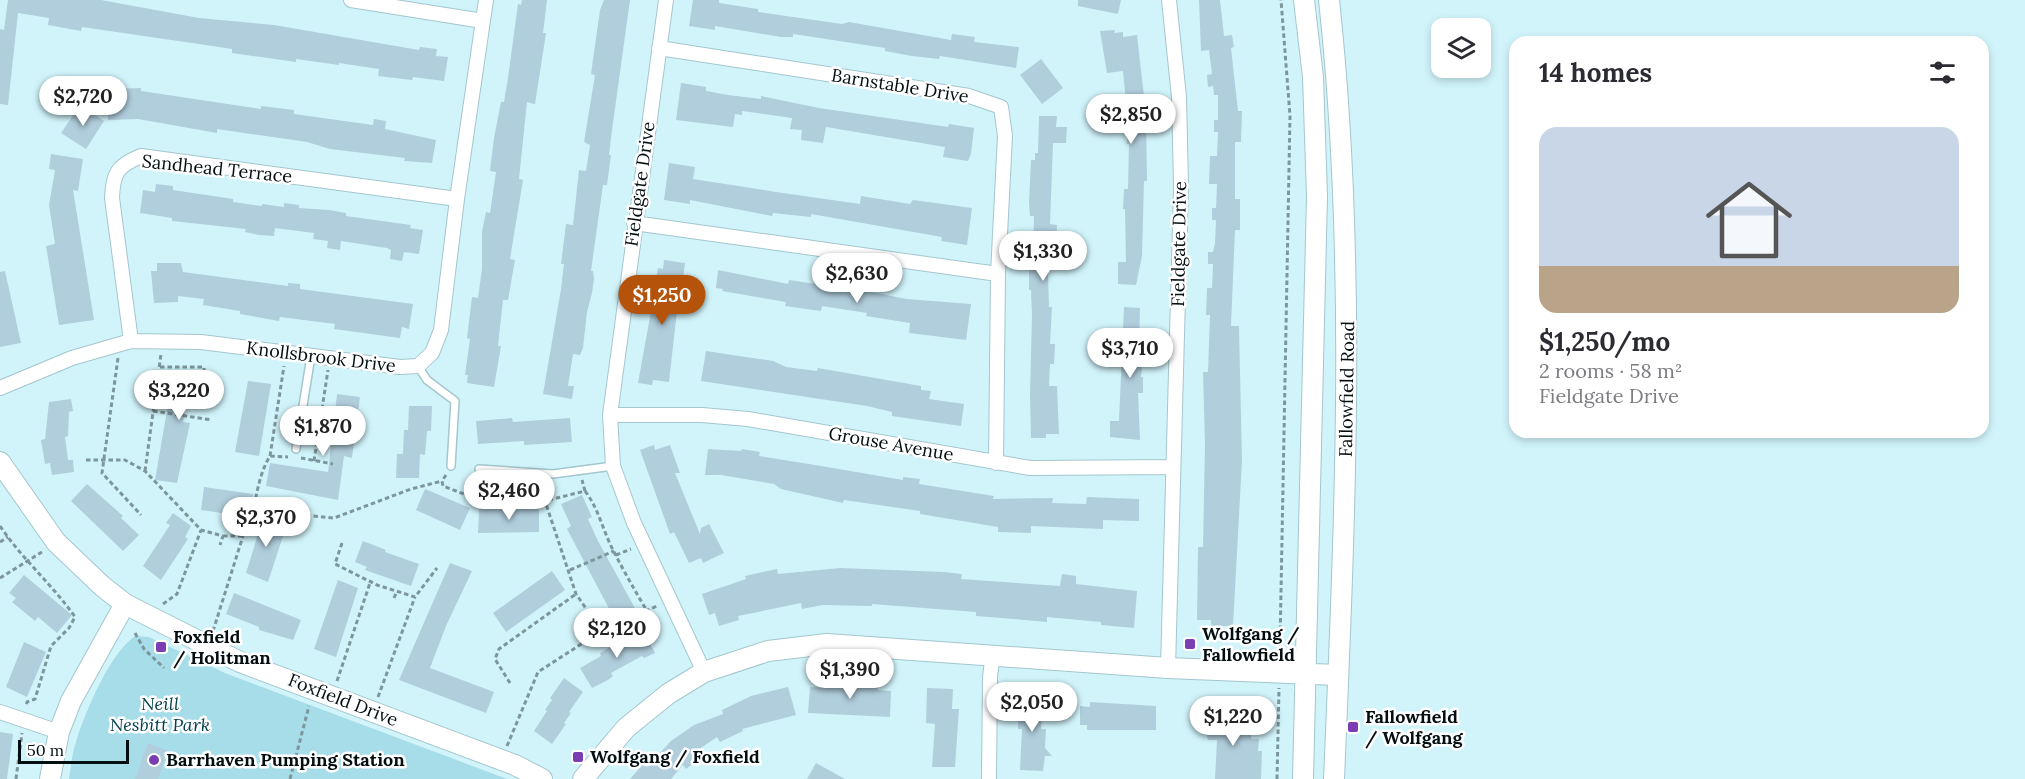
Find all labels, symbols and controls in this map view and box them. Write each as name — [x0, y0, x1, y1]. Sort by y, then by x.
map controls — [1431, 18, 1491, 78]
button: layers — [1431, 18, 1491, 78]
text: 14 homes — [1539, 56, 1652, 89]
icon: filters — [1926, 56, 1959, 89]
street label: Barnstable Drive — [830, 63, 971, 108]
pin: $2,720 — [34, 76, 132, 127]
text: $2,720 — [53, 83, 113, 108]
pin: $2,850 — [1082, 94, 1180, 145]
text: $2,850 — [1100, 101, 1162, 126]
street label: Fieldgate Drive — [619, 120, 660, 248]
street label: Sandhead Terrace — [141, 149, 294, 188]
icon: home — [1695, 166, 1803, 274]
street label: Fieldgate Drive — [1166, 181, 1191, 307]
pin: $1,330 — [994, 231, 1092, 282]
text: $1,330 — [1013, 238, 1073, 263]
pin: $2,630 — [808, 253, 906, 304]
text: $2,630 — [826, 260, 888, 285]
pin: $1,250 — [613, 275, 711, 326]
text: $1,250 — [632, 282, 692, 307]
street label: Fallowfield Road — [1334, 321, 1359, 457]
text: $1,250/mo — [1539, 325, 1670, 358]
pin: $3,710 — [1081, 328, 1179, 379]
text: $3,710 — [1101, 335, 1159, 360]
street label: Knollsbrook Drive — [245, 336, 397, 377]
text: 2 rooms · 58 m² — [1539, 358, 1683, 383]
pin: $3,220 — [130, 370, 228, 421]
text: $3,220 — [148, 377, 210, 402]
text: Fieldgate Drive — [1539, 383, 1679, 408]
pin: $1,870 — [274, 406, 372, 457]
text: $1,870 — [294, 413, 352, 438]
street label: Grouse Avenue — [827, 421, 956, 466]
pin: $2,460 — [460, 470, 558, 521]
text: $2,460 — [478, 477, 540, 502]
pin: $2,370 — [217, 497, 315, 548]
text: $2,370 — [236, 504, 296, 529]
pin: $2,120 — [568, 608, 666, 659]
text: $2,120 — [588, 615, 646, 640]
place label: Wolfgang / Fallowfield — [1202, 622, 1300, 666]
place label: Foxfield / Holitman — [173, 625, 271, 669]
marker: Wolfgang / Fallowfield — [1183, 637, 1197, 651]
marker: Foxfield / Holitman — [154, 640, 168, 654]
pin: $1,390 — [801, 649, 899, 700]
text: $1,390 — [820, 656, 880, 681]
street label: Foxfield Drive — [285, 668, 402, 731]
pin: $2,050 — [983, 682, 1081, 733]
text: $2,050 — [1000, 689, 1064, 714]
park label: Neill Nesbitt Park — [110, 692, 210, 736]
pin: $1,220 — [1184, 696, 1282, 747]
text: $1,220 — [1204, 703, 1262, 728]
place label: Fallowfield / Wolfgang — [1365, 705, 1464, 749]
marker: Fallowfield / Wolfgang — [1346, 720, 1360, 734]
scale bar — [18, 737, 129, 764]
text: 50 m — [27, 740, 64, 760]
place label: Wolfgang / Foxfield — [590, 745, 760, 768]
place label: Barrhaven Pumping Station — [166, 748, 405, 771]
marker: Wolfgang / Foxfield — [571, 750, 585, 764]
marker: Barrhaven Pumping Station — [147, 753, 161, 767]

